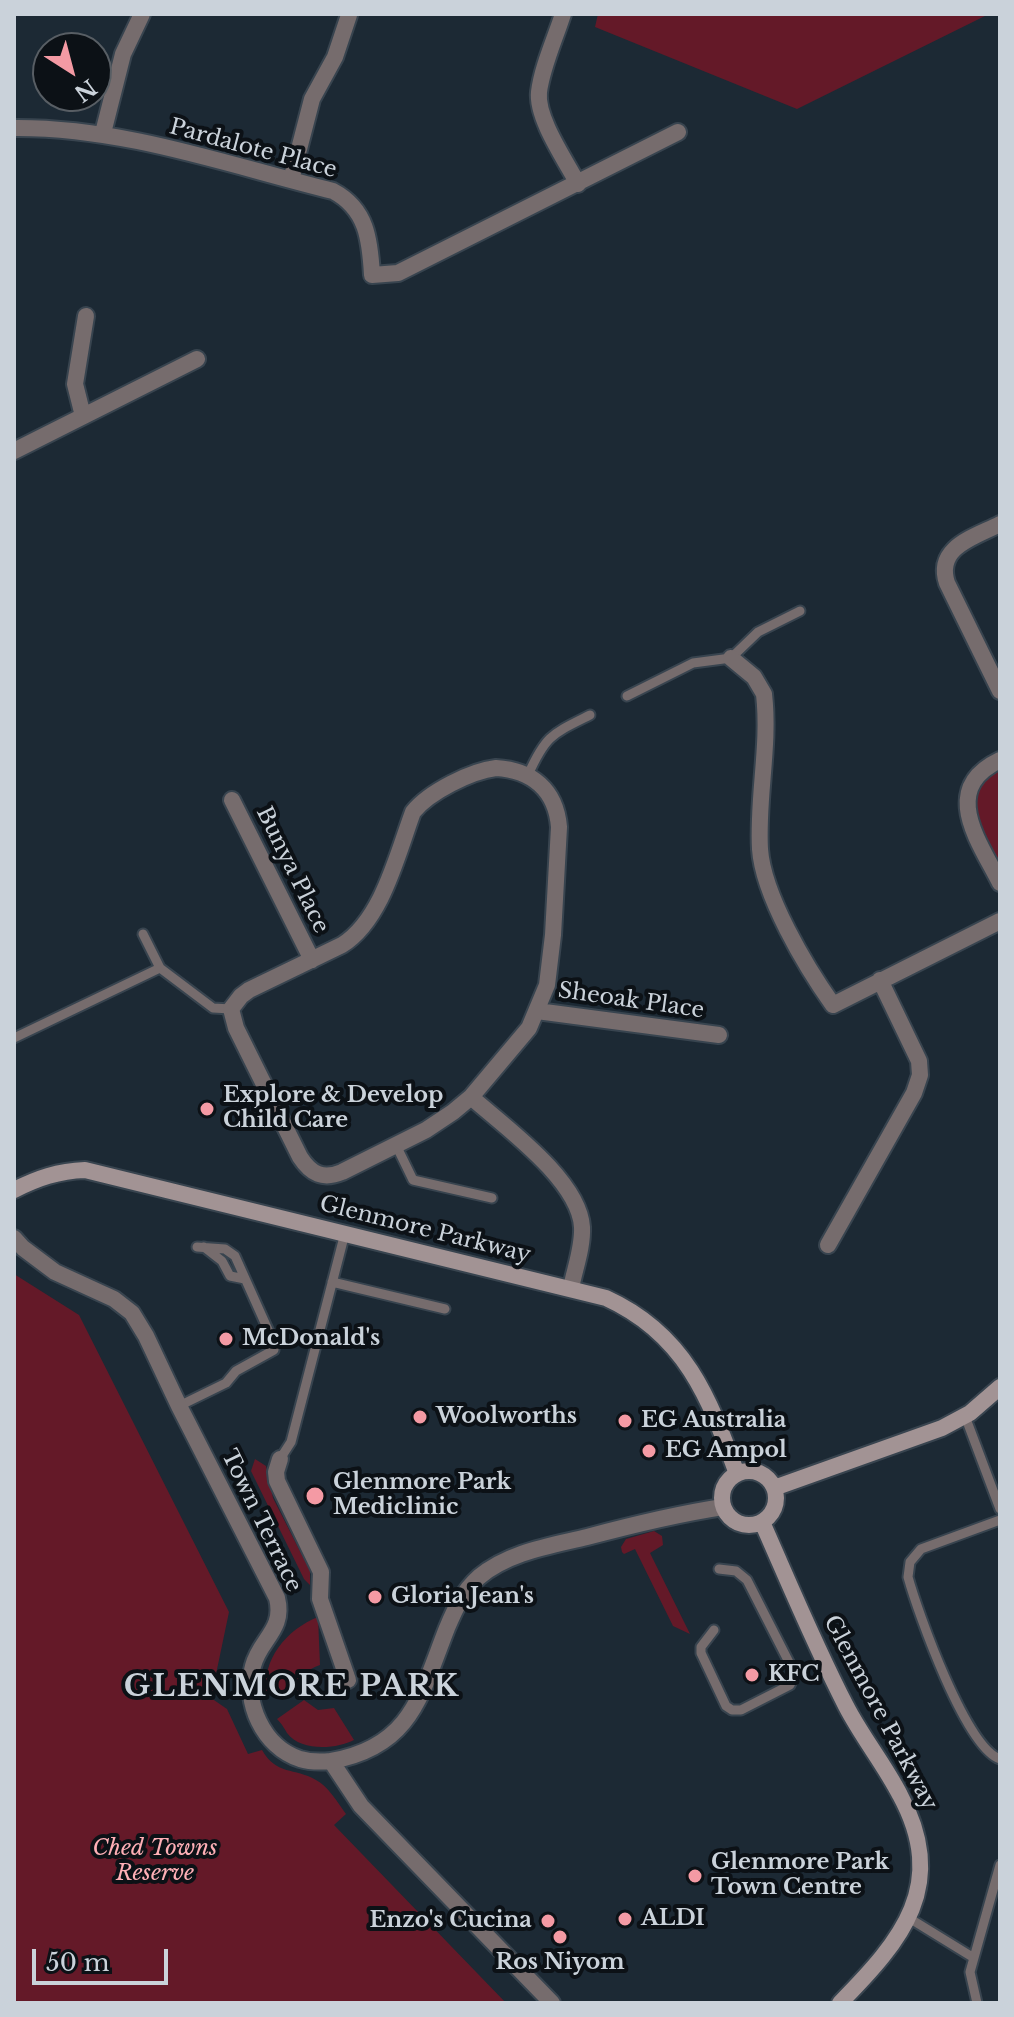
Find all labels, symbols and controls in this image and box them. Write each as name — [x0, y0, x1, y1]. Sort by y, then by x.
north arrow — [32, 32, 112, 112]
text: N — [69, 73, 102, 107]
street label: Pardalote Place — [167, 114, 339, 184]
street label: Bunya Place — [250, 802, 334, 938]
street label: Sheoak Place — [556, 978, 706, 1024]
place label: Explore & Develop Child Care — [223, 1083, 443, 1134]
marker: Explore & Develop Child Care — [198, 1100, 216, 1118]
street label: Glenmore Parkway — [317, 1191, 533, 1269]
place label: McDonald's — [242, 1326, 380, 1352]
marker: McDonald's — [217, 1330, 235, 1348]
place label: Woolworths — [436, 1404, 577, 1430]
marker: Woolworths — [411, 1408, 429, 1426]
place label: EG Australia — [641, 1408, 786, 1434]
marker: EG Australia — [616, 1412, 634, 1430]
place label: EG Ampol — [665, 1438, 787, 1464]
marker: EG Ampol — [640, 1442, 658, 1460]
street label: Town Terrace — [215, 1446, 307, 1596]
place label: Glenmore Park Mediclinic — [333, 1470, 511, 1522]
marker: Glenmore Park Mediclinic — [304, 1485, 326, 1507]
place label: Gloria Jean's — [391, 1584, 534, 1610]
marker: Gloria Jean's — [366, 1588, 384, 1606]
street label: Glenmore Parkway — [817, 1611, 943, 1815]
place label: KFC — [768, 1662, 819, 1688]
marker: KFC — [743, 1666, 761, 1684]
district label: GLENMORE PARK — [124, 1670, 460, 1706]
park label: Ched Towns Reserve — [93, 1836, 217, 1888]
place label: Glenmore Park Town Centre — [711, 1850, 889, 1902]
marker: Glenmore Park Town Centre — [686, 1867, 704, 1885]
place label: ALDI — [641, 1906, 705, 1932]
place label: Enzo's Cucina — [369, 1908, 532, 1934]
marker: ALDI — [616, 1910, 634, 1928]
marker: Enzo's Cucina — [539, 1912, 557, 1930]
marker: Ros Niyom — [551, 1928, 569, 1946]
scale bar — [36, 1933, 172, 1983]
text: 50 m — [46, 1948, 109, 1977]
place label: Ros Niyom — [495, 1950, 625, 1976]

